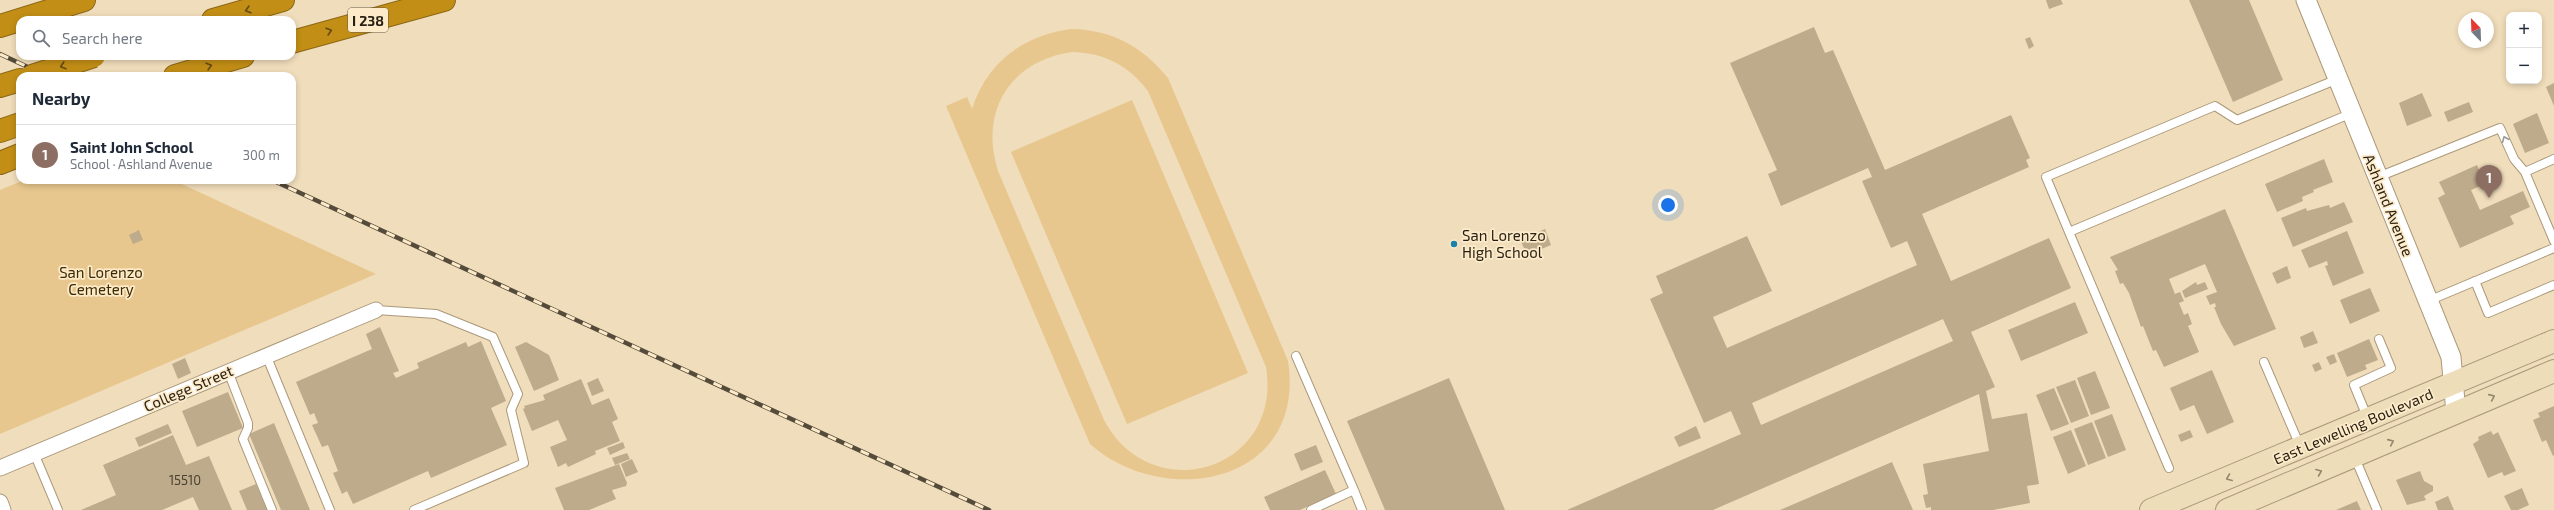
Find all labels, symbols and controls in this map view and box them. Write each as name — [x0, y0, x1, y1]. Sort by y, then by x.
one-way arrow — [245, 5, 252, 14]
road number: I 238 — [348, 8, 388, 32]
north arrow — [2458, 12, 2494, 48]
map controls — [2506, 12, 2542, 84]
button: + — [2506, 12, 2542, 48]
search box — [16, 16, 296, 60]
icon: search — [30, 27, 52, 49]
one-way arrow — [326, 27, 333, 36]
text: Search here — [62, 29, 143, 47]
button: − — [2506, 48, 2542, 84]
one-way arrow — [60, 61, 67, 70]
one-way arrow — [205, 62, 212, 71]
text: Nearby — [32, 88, 90, 108]
one-way arrow — [2502, 135, 2510, 143]
text: Saint John School — [70, 138, 193, 156]
text: 1 — [42, 147, 48, 163]
text: 300 m — [243, 147, 280, 163]
street label: Ashland Avenue — [2360, 151, 2418, 259]
text: School · Ashland Avenue — [70, 156, 212, 172]
pin: 1 — [2476, 165, 2502, 198]
your location — [1658, 195, 1678, 215]
place label: San Lorenzo High School — [1462, 226, 1546, 261]
marker: San Lorenzo High School — [1449, 239, 1459, 249]
park label: San Lorenzo Cemetery — [59, 263, 143, 298]
street label: College Street — [141, 361, 236, 415]
street label: East Lewelling Boulevard — [2270, 384, 2436, 468]
one-way arrow — [2488, 394, 2495, 402]
one-way arrow — [2386, 439, 2394, 447]
one-way arrow — [2316, 469, 2323, 477]
house number: 15510 — [169, 472, 201, 488]
one-way arrow — [2226, 473, 2234, 481]

